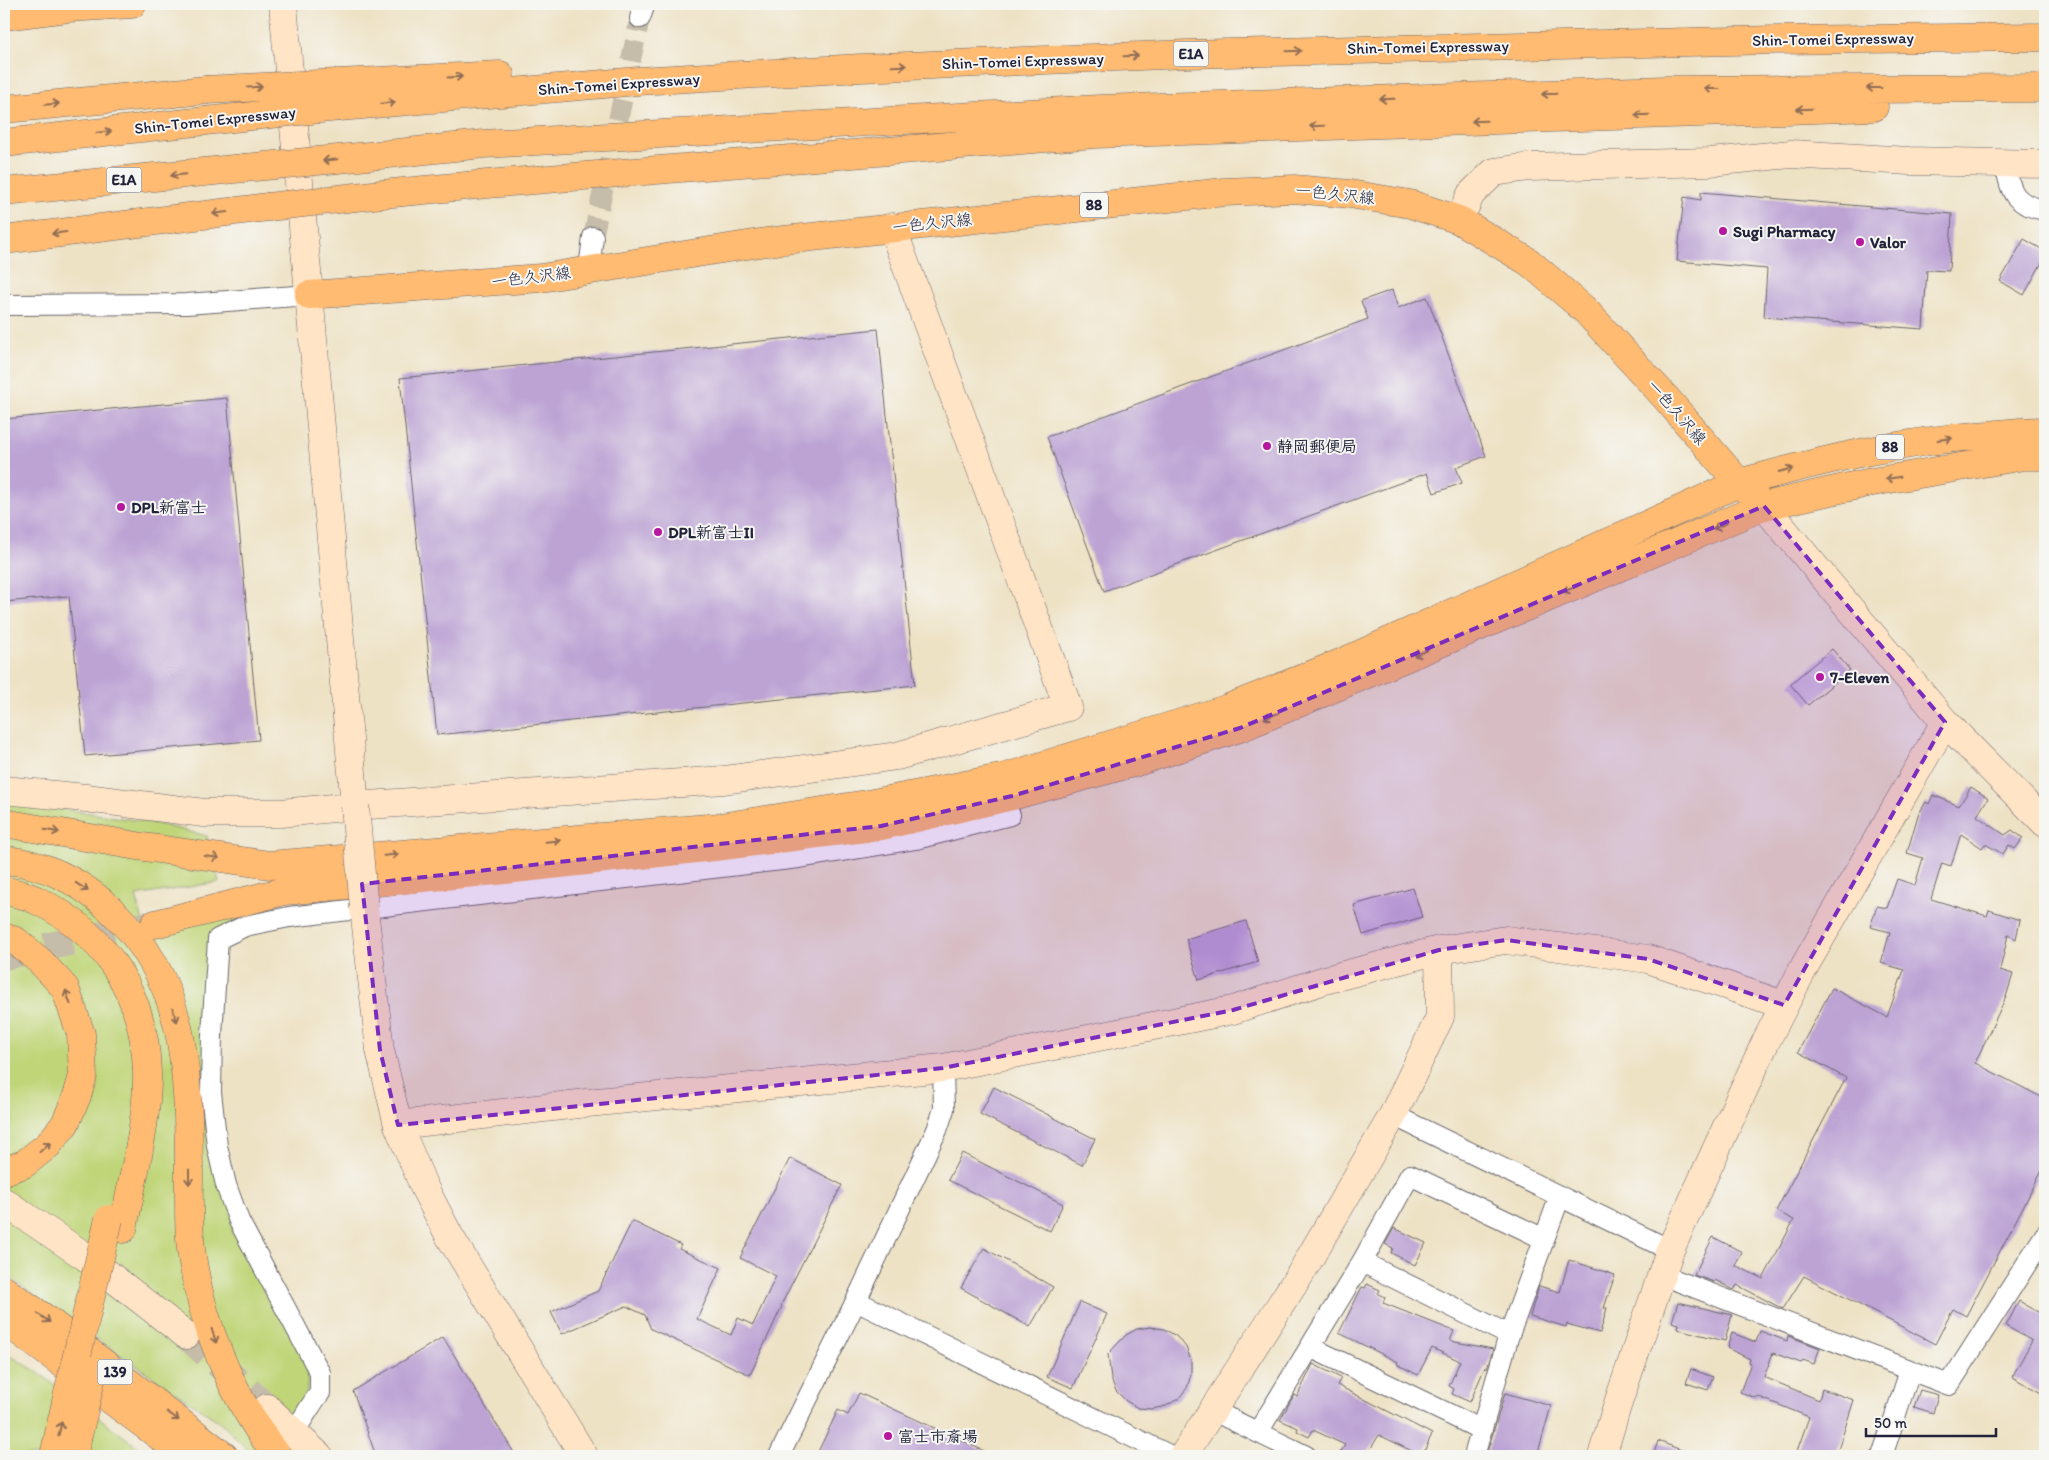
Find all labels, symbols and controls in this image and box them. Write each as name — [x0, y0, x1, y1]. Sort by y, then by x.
street label: Shin-Tomei Expressway — [1752, 28, 1915, 50]
street label: Shin-Tomei Expressway — [1347, 36, 1510, 58]
road number: E1A — [1174, 42, 1208, 66]
one-way arrow — [1285, 46, 1301, 56]
street label: Shin-Tomei Expressway — [942, 49, 1105, 73]
one-way arrow — [1123, 52, 1139, 61]
one-way arrow — [891, 62, 907, 71]
street label: Shin-Tomei Expressway — [538, 69, 701, 99]
one-way arrow — [447, 73, 463, 82]
one-way arrow — [247, 83, 263, 92]
one-way arrow — [1866, 83, 1882, 93]
one-way arrow — [1704, 85, 1720, 94]
one-way arrow — [1541, 89, 1557, 98]
one-way arrow — [1379, 94, 1395, 104]
one-way arrow — [379, 98, 395, 108]
one-way arrow — [44, 100, 60, 109]
street label: Shin-Tomei Expressway — [133, 102, 297, 138]
one-way arrow — [1796, 104, 1812, 114]
one-way arrow — [1634, 110, 1650, 119]
one-way arrow — [1472, 116, 1488, 125]
one-way arrow — [1309, 122, 1325, 131]
one-way arrow — [96, 127, 112, 137]
one-way arrow — [322, 155, 338, 164]
road number: E1A — [106, 168, 142, 192]
one-way arrow — [170, 170, 186, 179]
street label: 一色久沢線 — [1294, 180, 1376, 208]
road number: 88 — [1080, 192, 1108, 218]
one-way arrow — [212, 208, 228, 218]
street label: 一色久沢線 — [891, 209, 973, 237]
place label: Sugi Pharmacy — [1733, 222, 1836, 242]
marker: Sugi Pharmacy — [1717, 225, 1729, 237]
one-way arrow — [51, 228, 67, 238]
place label: Valor — [1870, 233, 1907, 252]
marker: Valor — [1854, 236, 1866, 248]
street label: 一色久沢線 — [490, 263, 572, 291]
street label: 一色久沢線 — [1644, 376, 1710, 448]
road number: 88 — [1876, 434, 1904, 460]
one-way arrow — [1937, 434, 1953, 444]
place label: 静岡郵便局 — [1277, 437, 1357, 456]
marker: 静岡郵便局 — [1261, 440, 1273, 452]
one-way arrow — [1777, 465, 1793, 475]
one-way arrow — [1886, 474, 1902, 484]
place label: DPL新富士 — [131, 498, 207, 517]
marker: DPL新富士 — [115, 501, 127, 513]
one-way arrow — [1712, 522, 1727, 531]
place label: DPL新富士II — [668, 523, 754, 542]
marker: DPL新富士II — [652, 526, 664, 538]
one-way arrow — [1563, 585, 1578, 595]
one-way arrow — [1414, 649, 1429, 659]
place label: 7-Eleven — [1829, 668, 1890, 687]
marker: 7-Eleven — [1814, 671, 1826, 683]
one-way arrow — [1264, 712, 1279, 721]
one-way arrow — [44, 826, 60, 836]
one-way arrow — [545, 836, 561, 846]
one-way arrow — [383, 850, 399, 859]
one-way arrow — [204, 852, 220, 862]
one-way arrow — [75, 882, 89, 892]
one-way arrow — [63, 990, 72, 1006]
one-way arrow — [171, 1007, 181, 1023]
one-way arrow — [38, 1141, 51, 1153]
one-way arrow — [184, 1168, 194, 1184]
one-way arrow — [37, 1313, 51, 1323]
one-way arrow — [209, 1328, 219, 1344]
road number: 139 — [98, 1360, 132, 1384]
scale bar — [1866, 1405, 1996, 1437]
one-way arrow — [166, 1411, 179, 1422]
text: 50 m — [1874, 1414, 1907, 1432]
one-way arrow — [56, 1422, 65, 1438]
place label: 富士市斎場 — [898, 1427, 978, 1446]
marker: 富士市斎場 — [882, 1430, 894, 1442]

